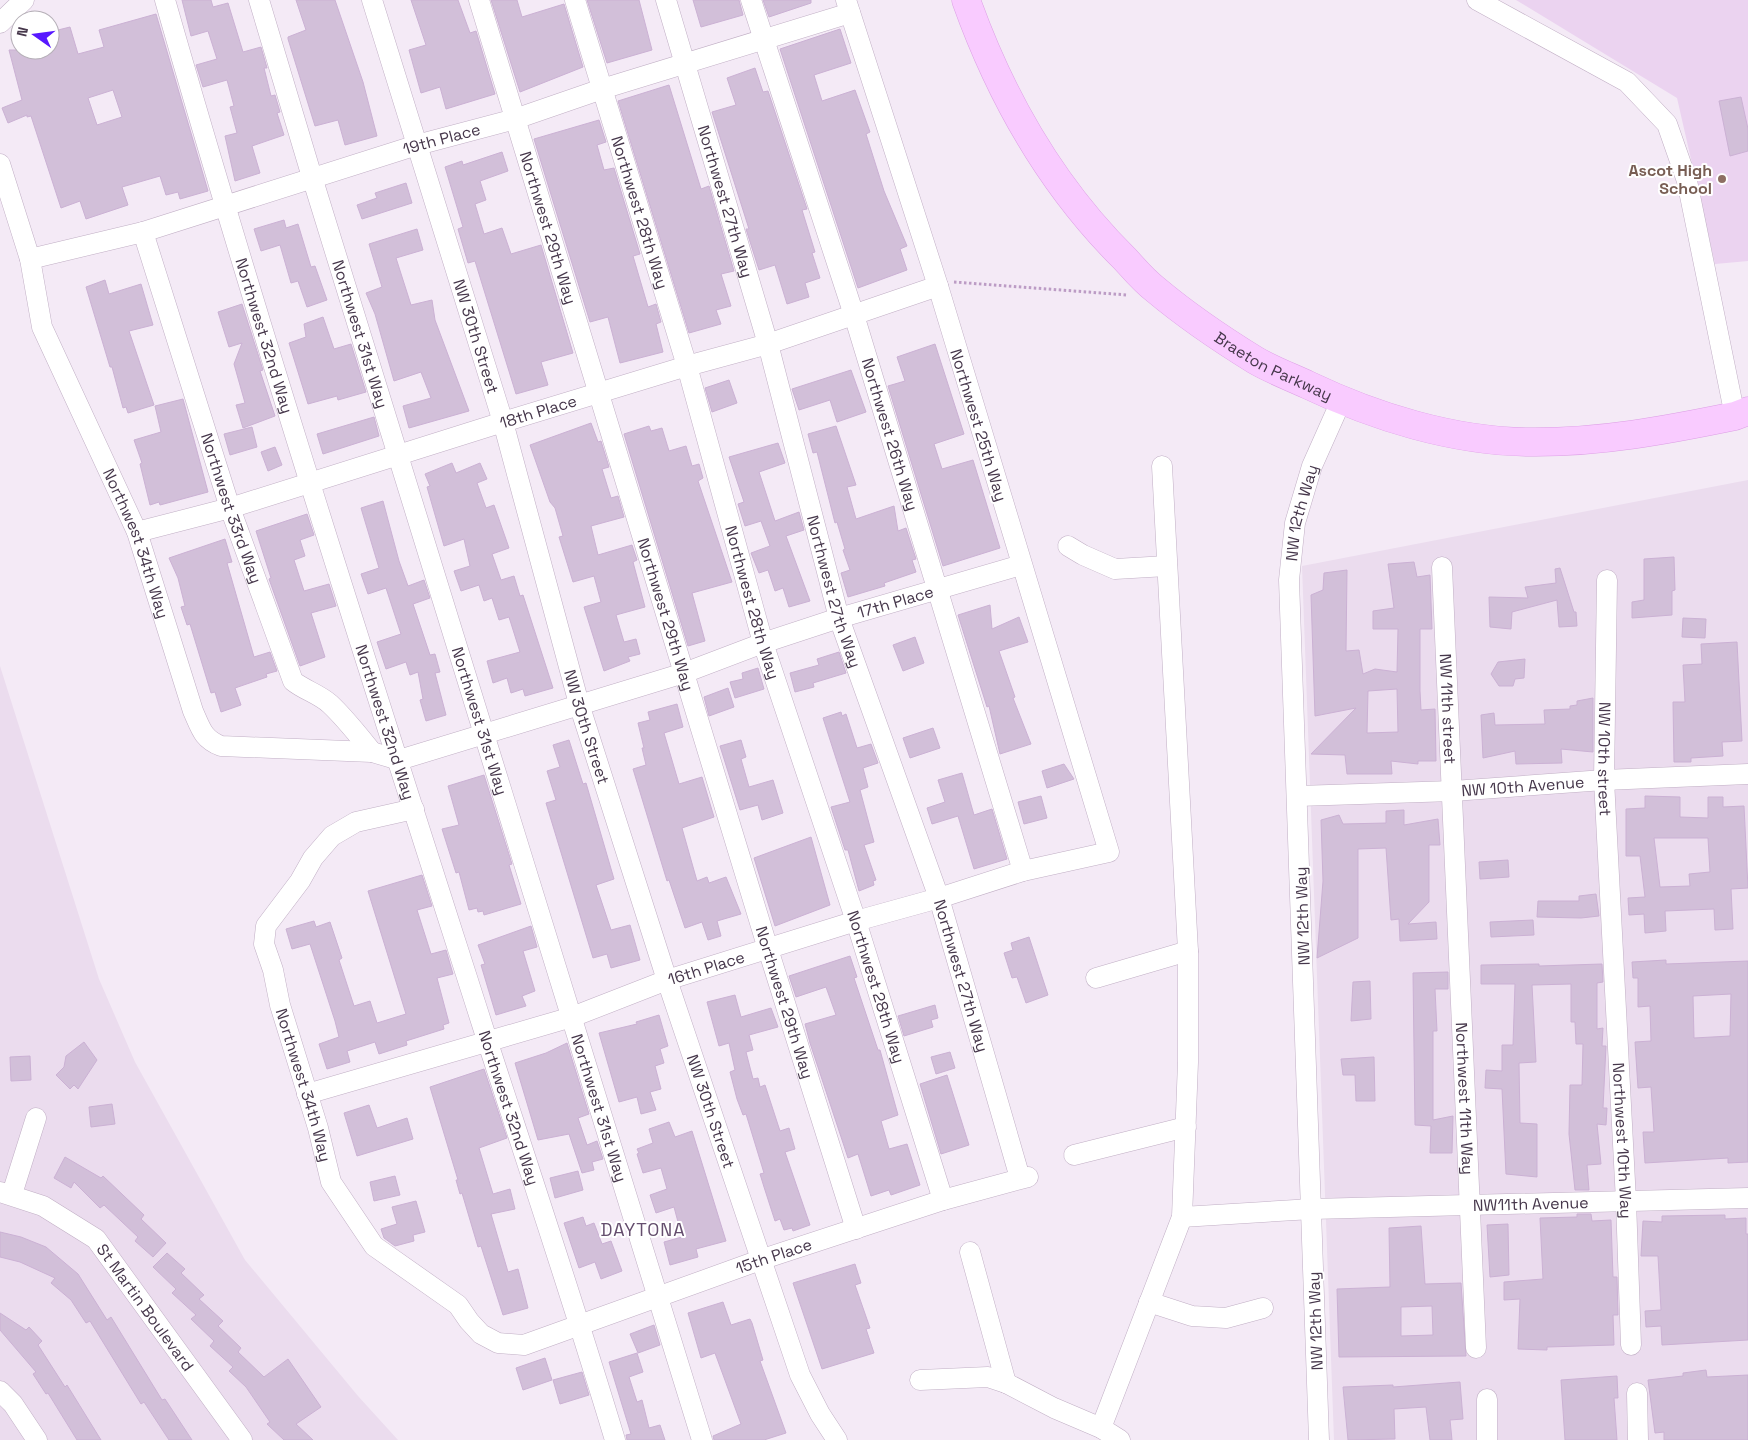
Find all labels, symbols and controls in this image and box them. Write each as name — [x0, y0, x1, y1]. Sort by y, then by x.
north arrow — [10, 10, 60, 60]
text: N — [13, 25, 32, 39]
street label: 19th Place — [400, 119, 483, 160]
street label: Northwest 27th Way — [693, 123, 758, 280]
street label: Northwest 28th Way — [606, 133, 673, 292]
street label: Northwest 29th Way — [515, 149, 581, 307]
place label: Ascot High School — [1628, 160, 1712, 199]
marker: Ascot High School — [1716, 173, 1728, 185]
street label: Northwest 32nd Way — [230, 255, 298, 416]
street label: Northwest 31st Way — [327, 257, 393, 411]
street label: NW 30th Street — [448, 276, 504, 396]
street label: Braeton Parkway — [1210, 327, 1335, 406]
street label: Northwest 25th Way — [945, 346, 1012, 504]
street label: Northwest 26th Way — [857, 355, 923, 513]
street label: 18th Place — [497, 390, 579, 433]
street label: Northwest 33rd Way — [196, 430, 267, 586]
street label: NW 12th Way — [1281, 462, 1323, 562]
street label: Northwest 34th Way — [98, 465, 173, 621]
street label: Northwest 27th Way — [802, 513, 866, 671]
street label: Northwest 28th Way — [720, 523, 784, 682]
street label: Northwest 29th Way — [632, 535, 699, 693]
street label: 17th Place — [855, 581, 936, 623]
street label: Northwest 32nd Way — [350, 642, 419, 802]
street label: Northwest 31st Way — [447, 644, 512, 798]
street label: NW 11th street — [1435, 653, 1461, 765]
street label: NW 30th Street — [559, 667, 614, 787]
street label: NW 10th street — [1593, 702, 1616, 817]
street label: NW 10th Avenue — [1461, 771, 1585, 801]
street label: NW 12th Way — [1290, 866, 1315, 966]
street label: Northwest 27th Way — [929, 897, 993, 1055]
street label: Northwest 28th Way — [842, 908, 910, 1066]
street label: Northwest 29th Way — [751, 924, 818, 1081]
street label: 16th Place — [665, 946, 747, 990]
street label: Northwest 34th Way — [271, 1006, 336, 1164]
street label: Northwest 11th Way — [1451, 1022, 1478, 1175]
street label: Northwest 32nd Way — [474, 1028, 544, 1188]
street label: Northwest 31st Way — [566, 1031, 632, 1185]
street label: NW 30th Street — [682, 1052, 740, 1171]
street label: Northwest 10th Way — [1608, 1062, 1637, 1219]
street label: NW11th Avenue — [1473, 1192, 1589, 1216]
district label: DAYTONA — [600, 1218, 686, 1241]
street label: 15th Place — [733, 1234, 815, 1279]
street label: St Martin Boulevard — [92, 1240, 199, 1375]
street label: NW 12th Way — [1303, 1271, 1328, 1371]

